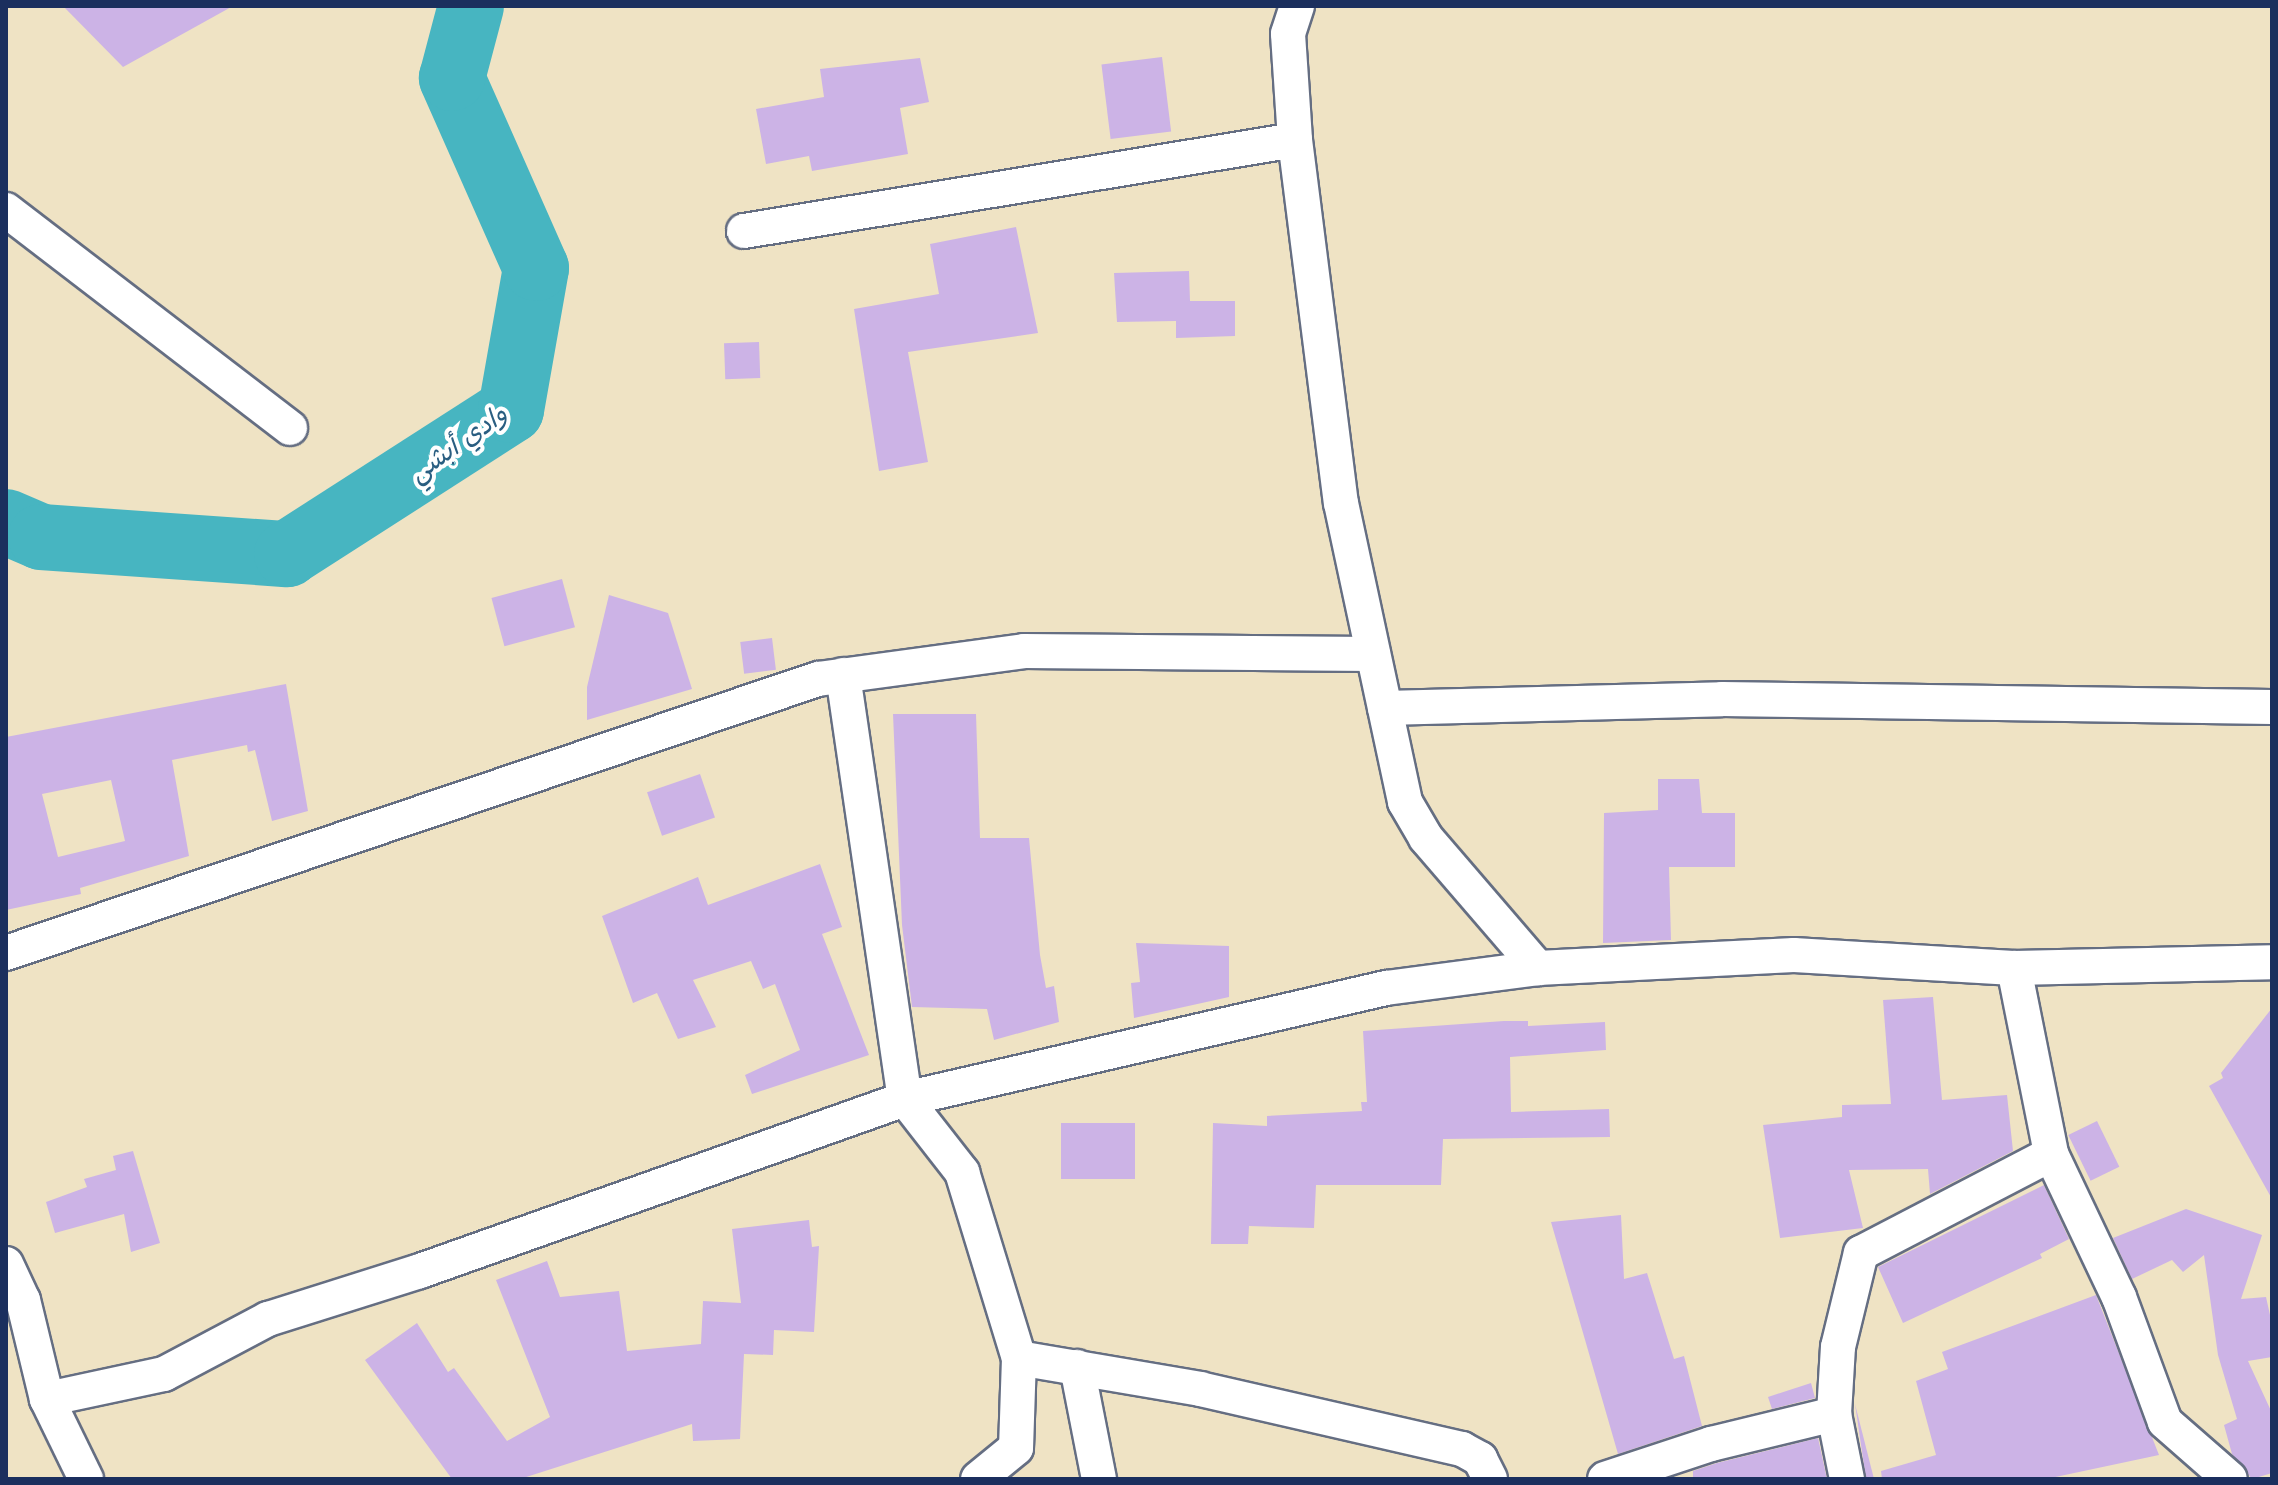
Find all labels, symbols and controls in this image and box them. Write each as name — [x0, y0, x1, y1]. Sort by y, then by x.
water label: وادي أبشي — [402, 397, 512, 487]

